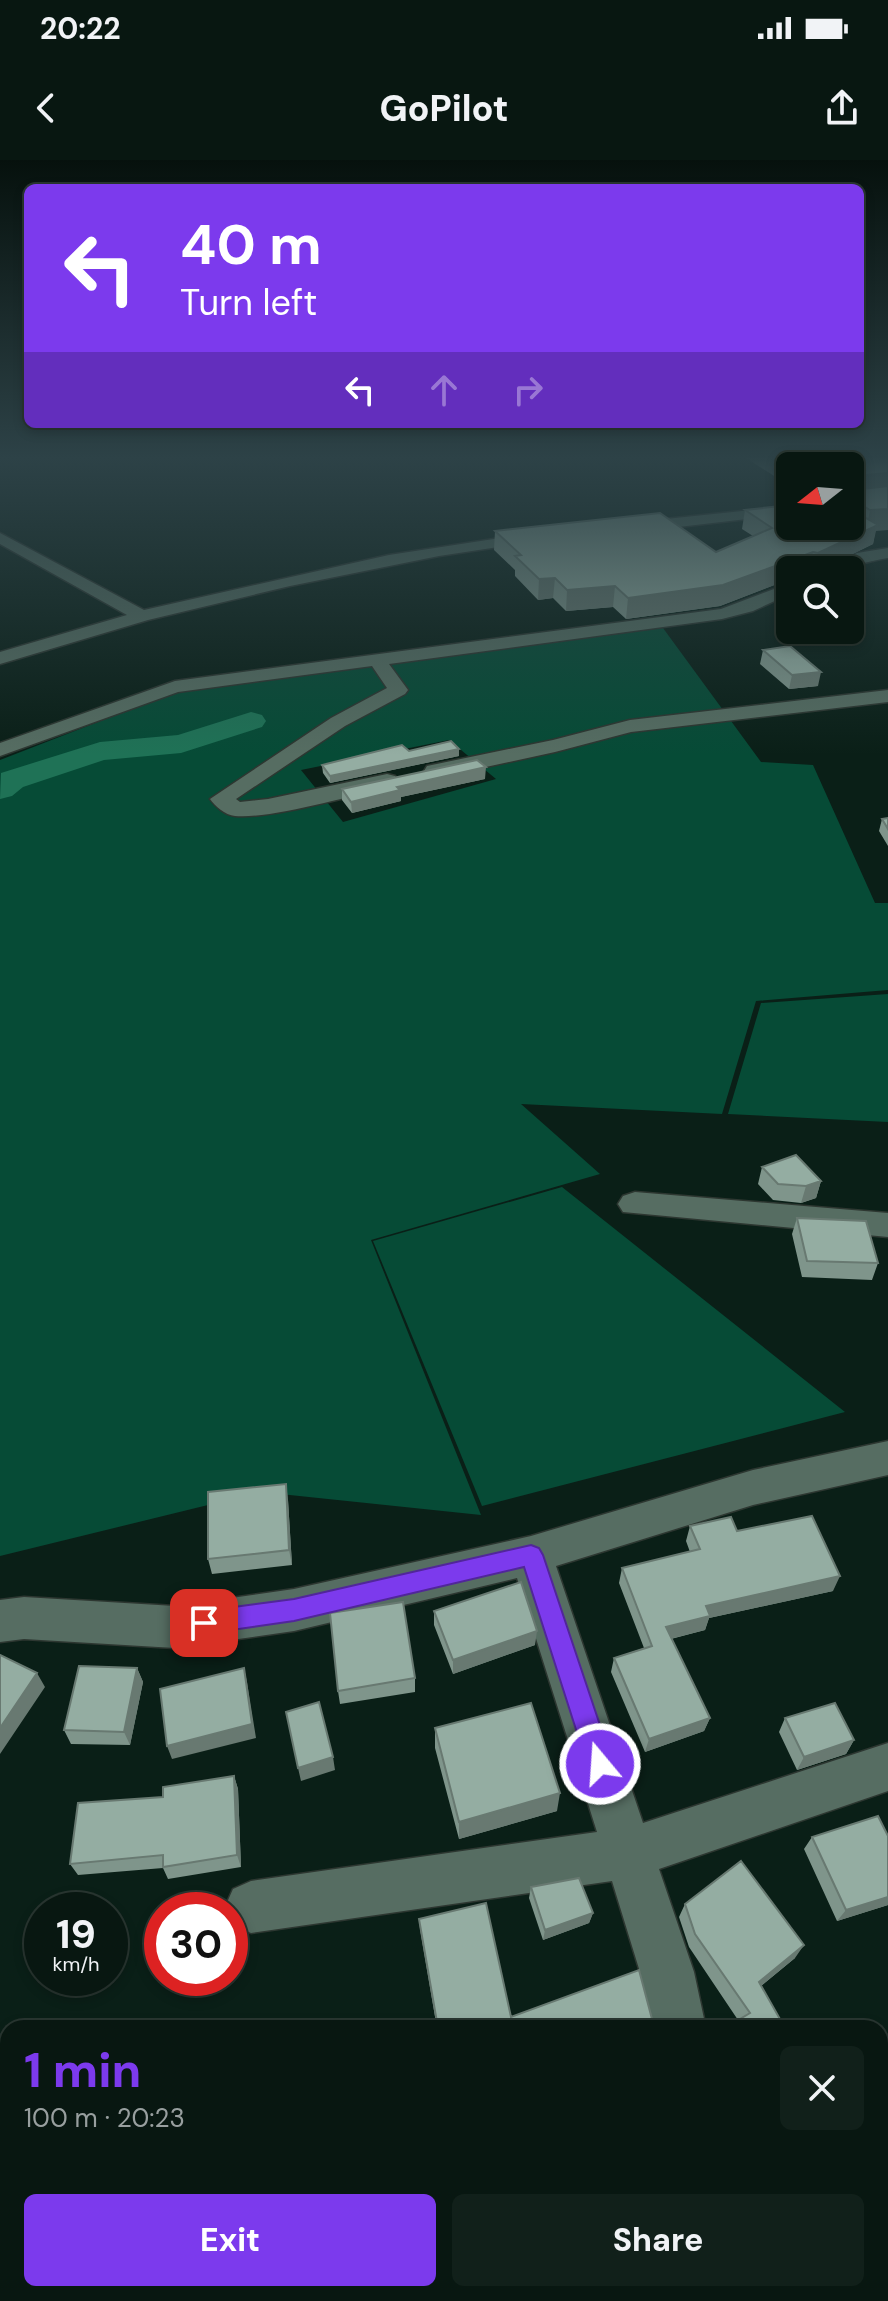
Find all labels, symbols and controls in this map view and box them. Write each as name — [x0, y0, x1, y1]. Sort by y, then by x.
text: 20:22 — [40, 9, 121, 48]
text: GoPilot — [379, 85, 509, 132]
icon: back — [24, 86, 68, 130]
icon: share — [820, 86, 864, 130]
text: 40 m — [180, 208, 322, 281]
icon: left — [48, 216, 152, 320]
text: Turn left — [180, 279, 317, 326]
icon: left — [338, 368, 382, 412]
icon: ahead — [422, 368, 466, 412]
icon: right — [506, 368, 550, 412]
north arrow — [776, 452, 864, 540]
map controls — [776, 452, 864, 644]
button: search — [776, 556, 864, 644]
pin — [170, 1589, 238, 1657]
icon: arrive — [182, 1601, 226, 1645]
position arrow — [558, 1722, 642, 1806]
speed limit sign: 30 — [144, 1892, 248, 1996]
text: 19 — [56, 1908, 96, 1960]
text: km/h — [52, 1951, 100, 1977]
text: 1 min — [24, 2039, 141, 2102]
button: close — [780, 2046, 864, 2130]
text: 100 m · 20:23 — [24, 2101, 185, 2135]
button: Exit — [24, 2194, 436, 2286]
button: Share — [452, 2194, 864, 2286]

